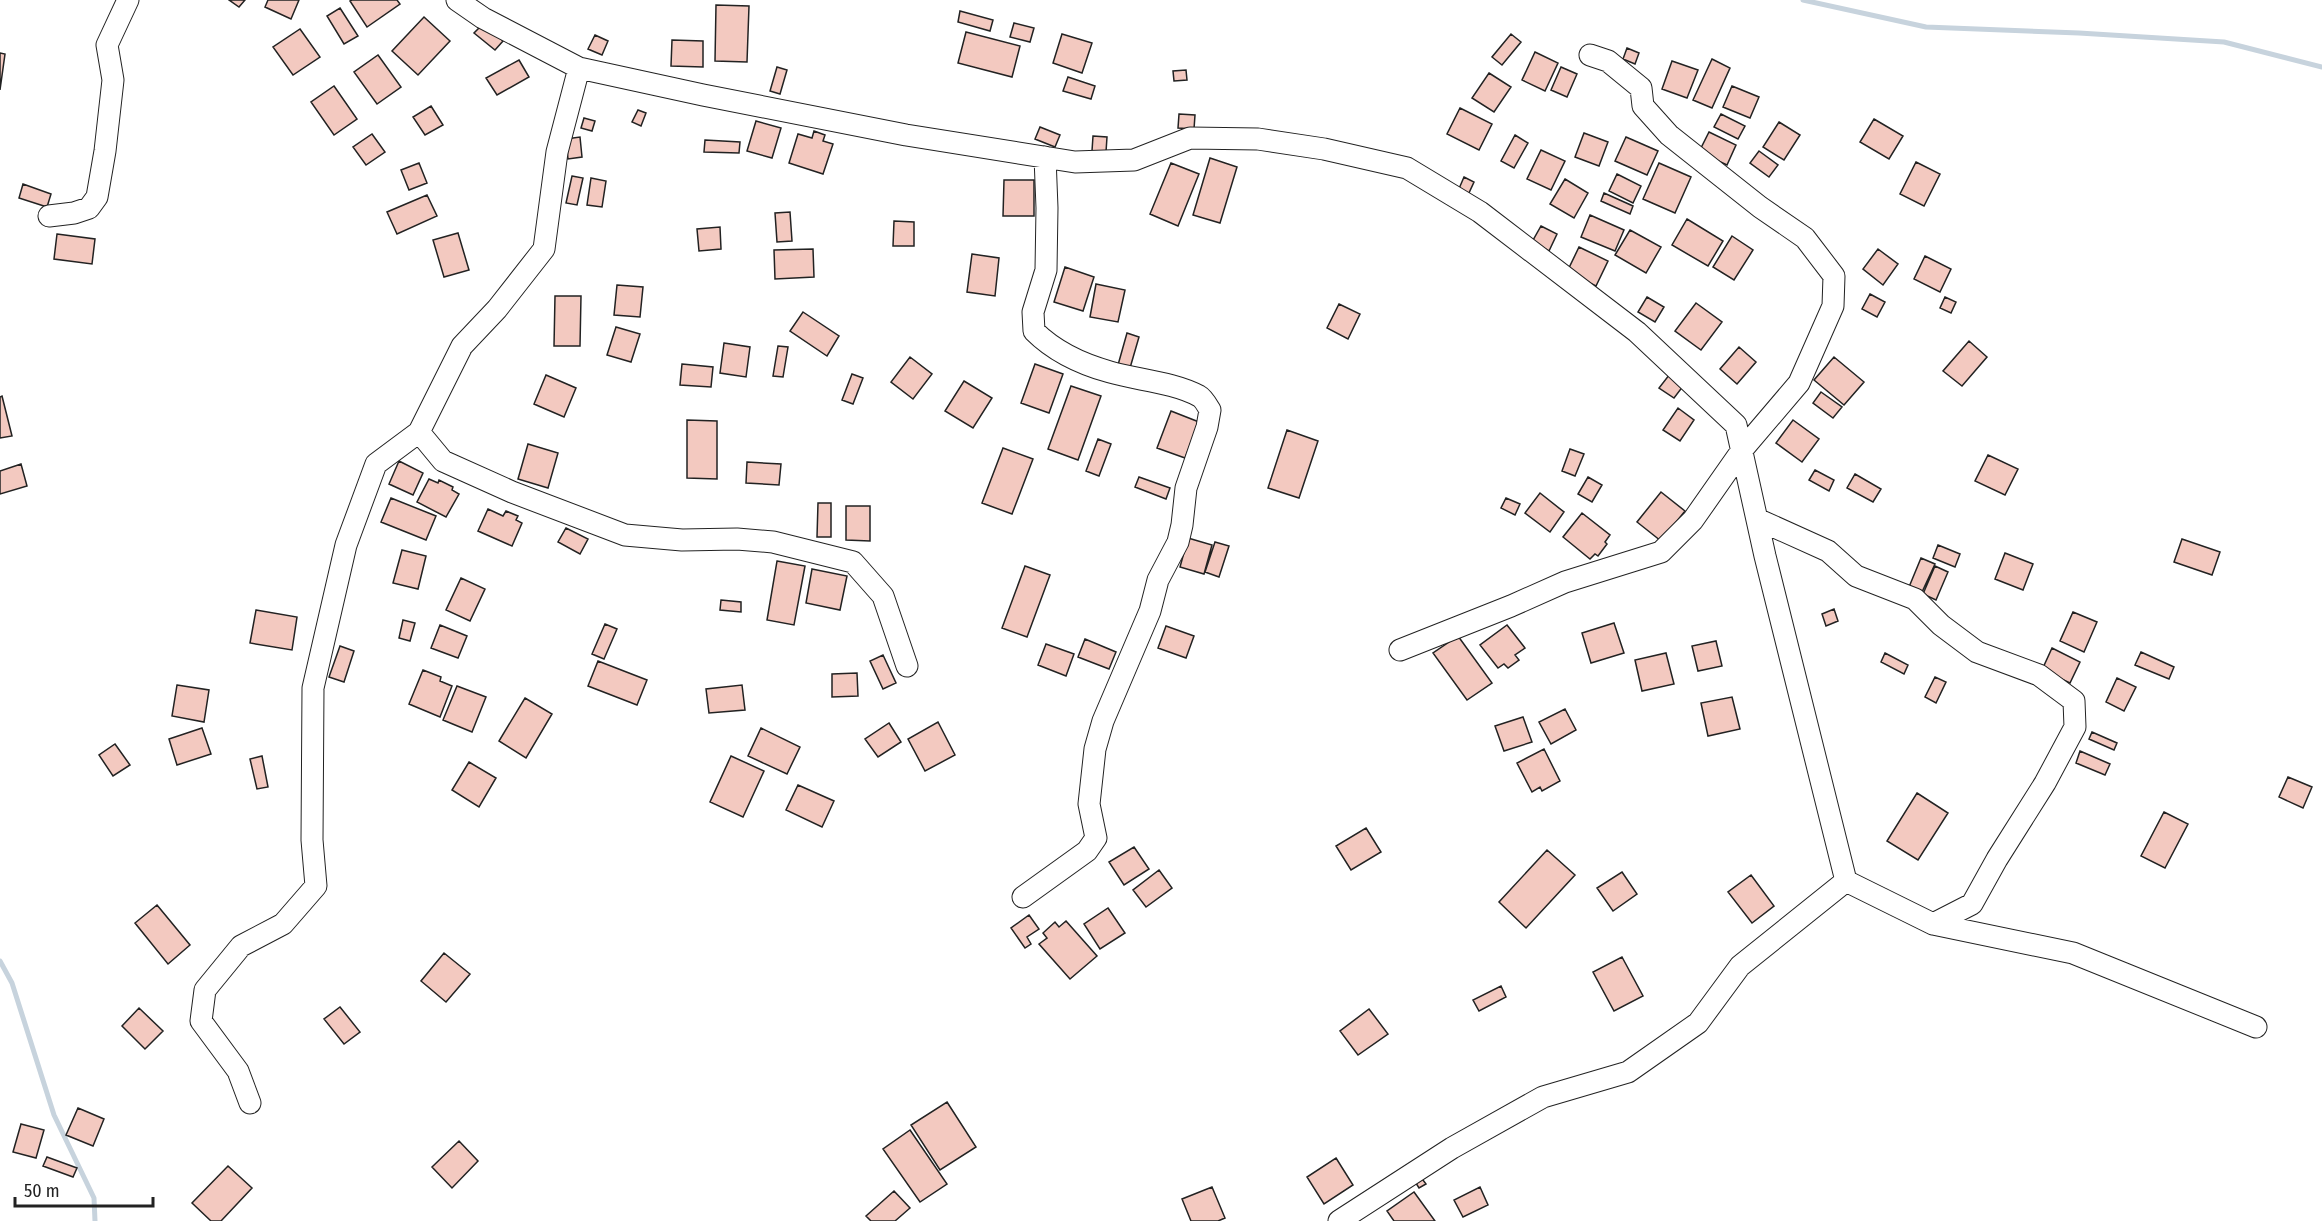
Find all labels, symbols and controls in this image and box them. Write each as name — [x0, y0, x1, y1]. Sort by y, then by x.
scale bar — [15, 1170, 153, 1208]
text: 50 m — [24, 1180, 60, 1202]

